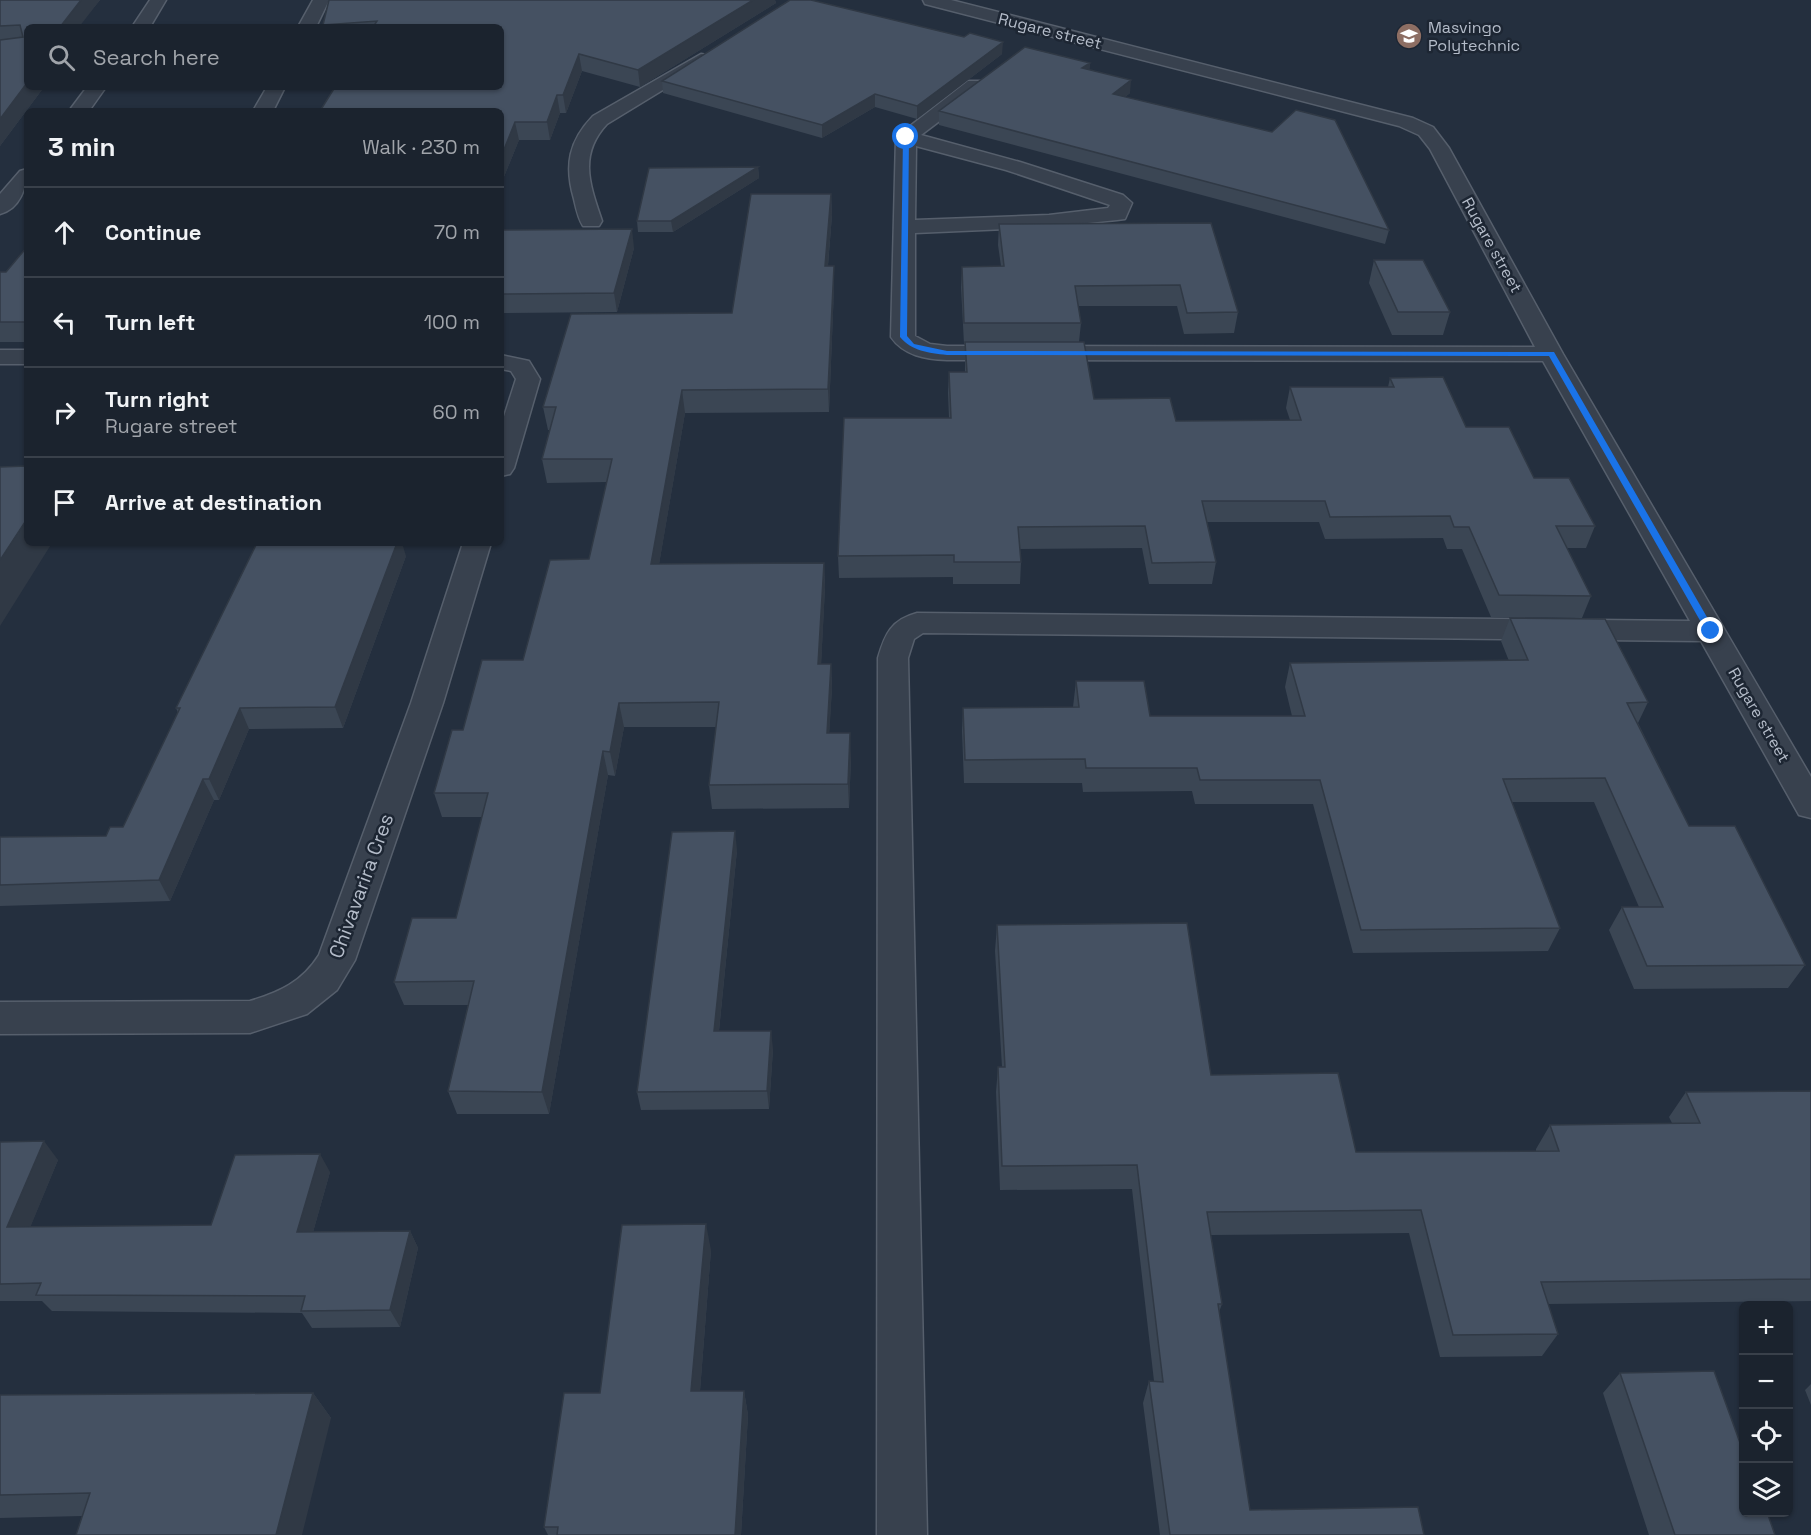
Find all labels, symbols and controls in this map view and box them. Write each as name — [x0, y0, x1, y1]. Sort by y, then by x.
street label: Rugare street — [996, 8, 1104, 54]
place label: Masvingo Polytechnic — [1428, 17, 1520, 56]
school or university icon: Masvingo Polytechnic — [1394, 21, 1424, 51]
search box — [24, 24, 504, 90]
icon: search — [45, 41, 78, 74]
text: Search here — [93, 43, 220, 71]
route start — [892, 123, 918, 149]
text: 3 min — [48, 130, 116, 164]
text: Walk · 230 m — [362, 134, 480, 160]
street label: Rugare street — [1457, 194, 1527, 296]
icon: ahead — [48, 216, 81, 249]
text: Continue — [105, 218, 201, 246]
text: 70 m — [434, 219, 480, 245]
icon: left — [48, 306, 81, 339]
text: Turn left — [105, 308, 195, 336]
text: 100 m — [424, 309, 480, 335]
text: Turn right — [105, 385, 210, 413]
icon: right — [48, 396, 81, 429]
text: 60 m — [433, 399, 480, 425]
text: Rugare street — [105, 413, 238, 439]
icon: arrive — [48, 486, 81, 519]
text: Arrive at destination — [105, 488, 322, 516]
route end — [1697, 617, 1723, 643]
street label: Rugare street — [1723, 664, 1795, 766]
street label: Chivavarira Cres — [323, 810, 399, 962]
map controls — [1739, 1301, 1793, 1517]
button: + — [1739, 1301, 1793, 1355]
button: − — [1739, 1355, 1793, 1409]
button: locate — [1739, 1409, 1793, 1463]
button: layers — [1739, 1463, 1793, 1517]

